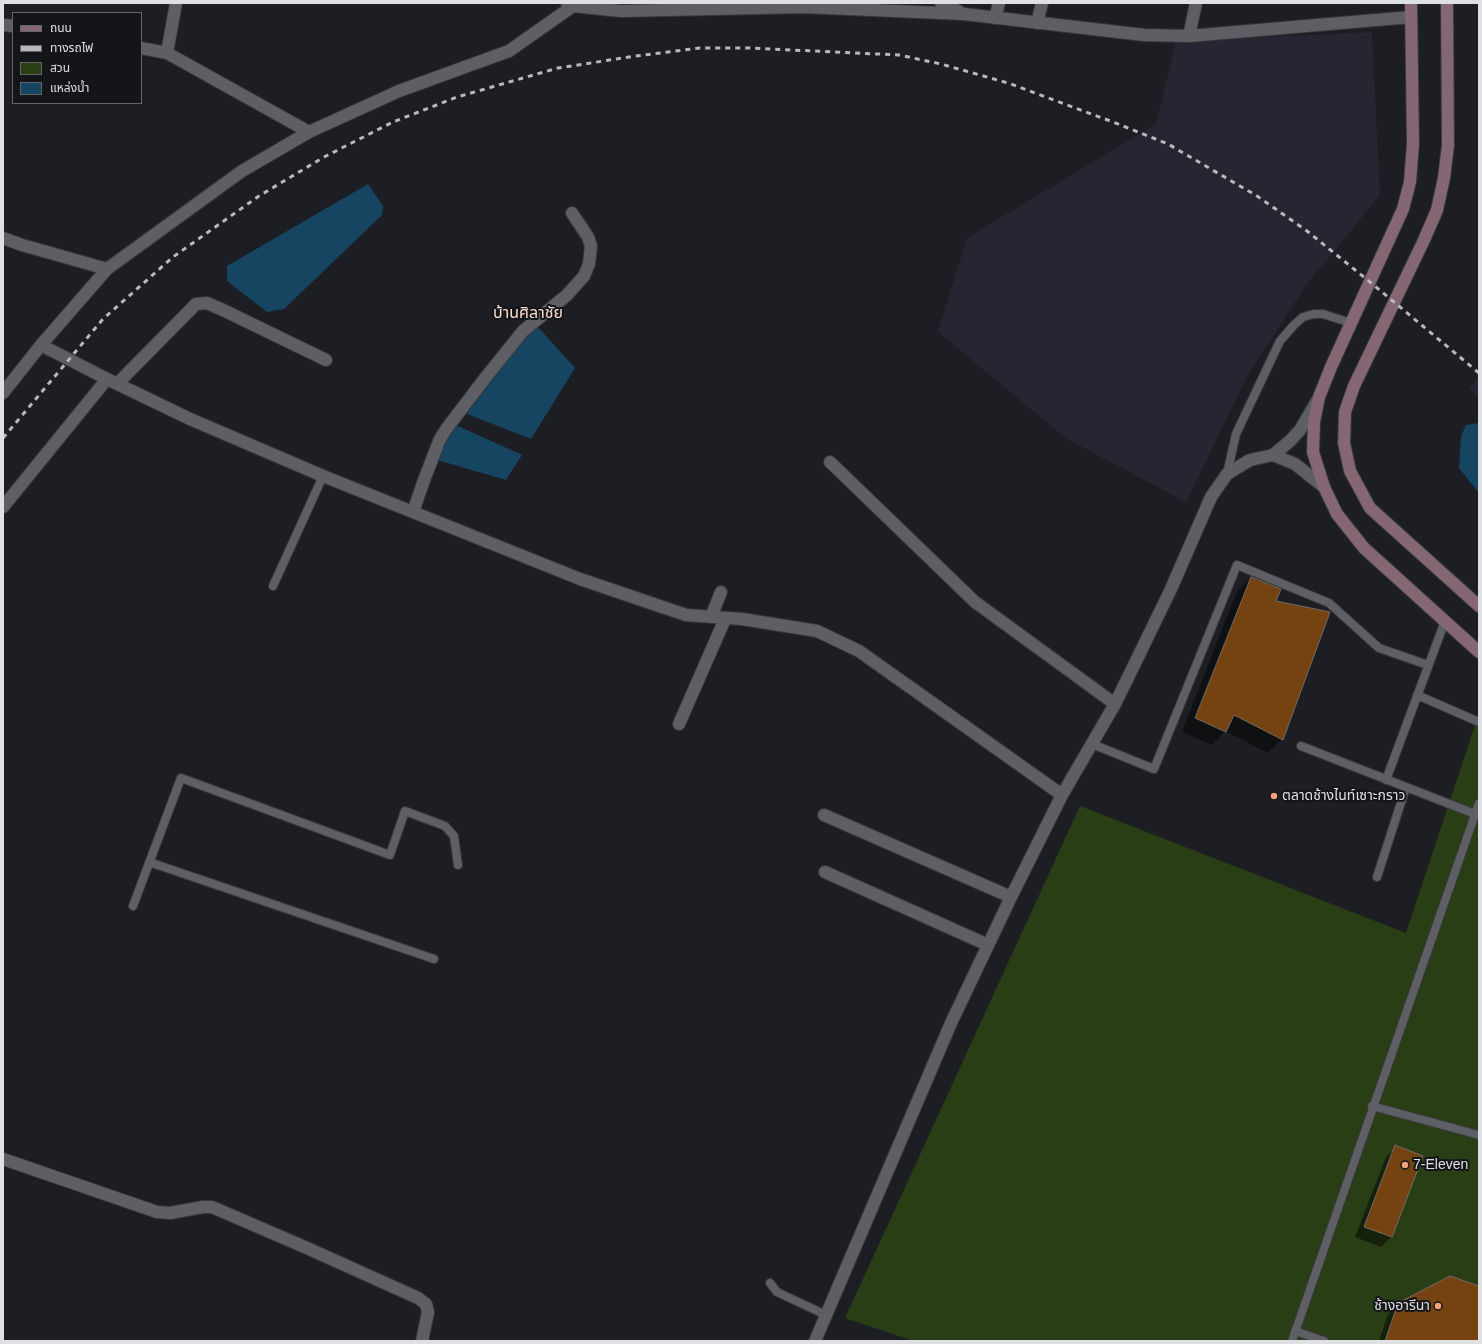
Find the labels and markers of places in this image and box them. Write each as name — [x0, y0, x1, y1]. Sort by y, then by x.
place label: ตลาดช้างไนท์เซาะกราว — [1282, 788, 1405, 804]
marker: ตลาดช้างไนท์เซาะกราว — [1269, 791, 1279, 801]
place label: 7-Eleven — [1413, 1157, 1468, 1173]
marker: 7-Eleven — [1400, 1160, 1410, 1170]
place label: ช้างอารีนา — [1374, 1298, 1430, 1314]
marker: ช้างอารีนา — [1433, 1301, 1443, 1311]

